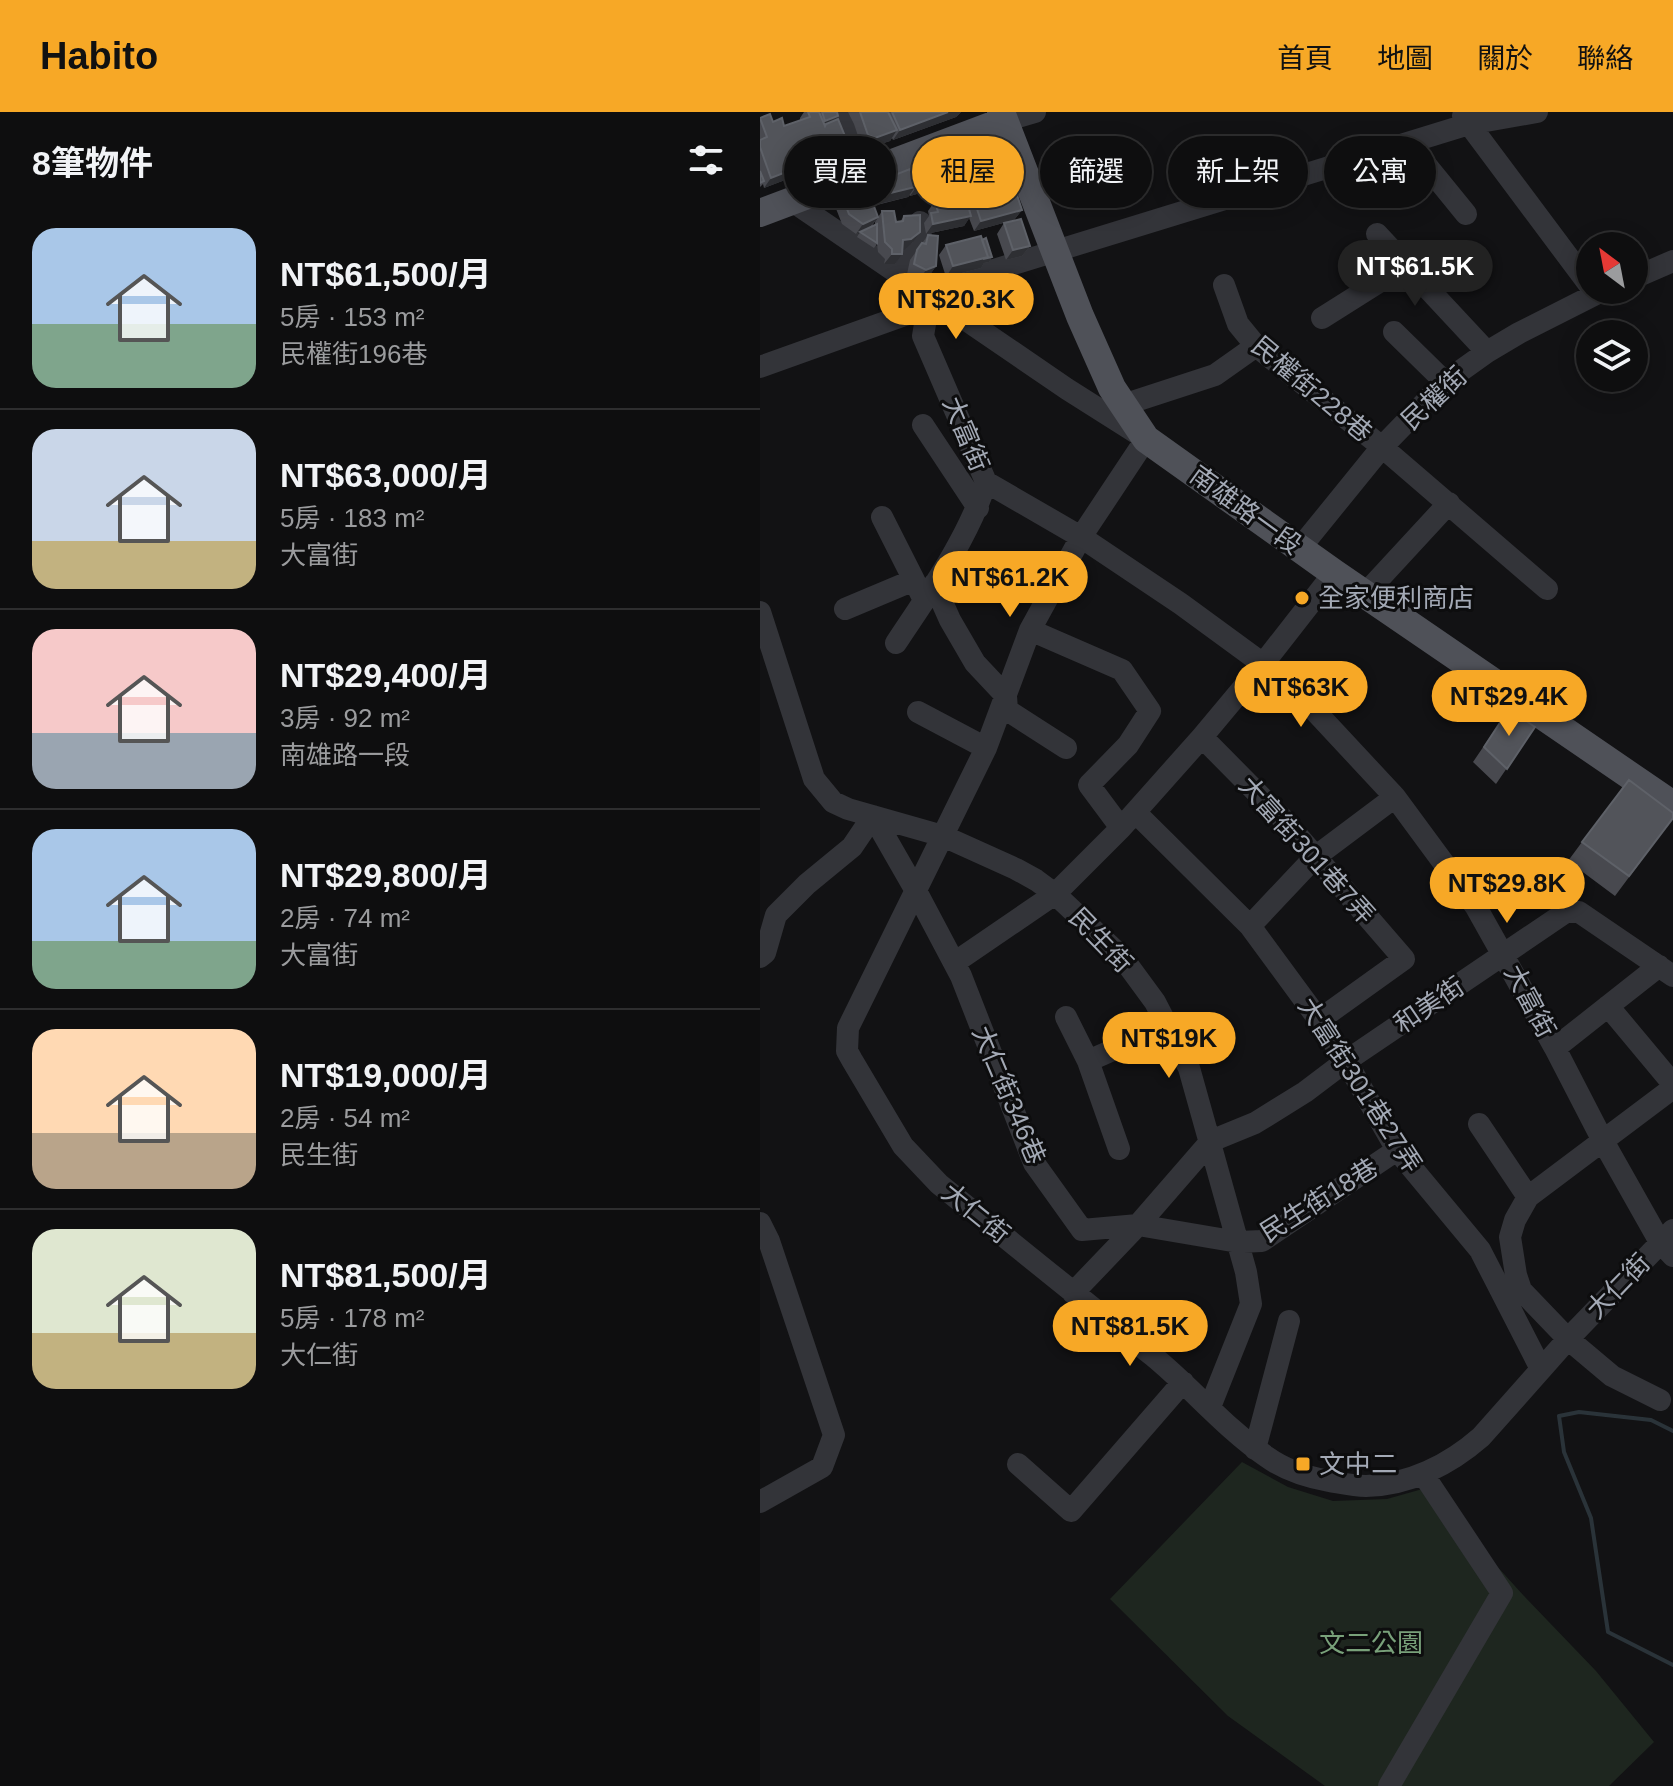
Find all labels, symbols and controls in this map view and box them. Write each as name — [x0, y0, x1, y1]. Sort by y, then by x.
text: Habito — [40, 35, 158, 77]
text: 首頁 — [1277, 43, 1333, 74]
text: 地圖 — [1377, 43, 1433, 74]
text: 關於 — [1477, 43, 1533, 74]
text: 聯絡 — [1577, 43, 1633, 74]
chip: 買屋 — [784, 136, 896, 208]
chip: 租屋 — [912, 136, 1024, 208]
chip: 篩選 — [1040, 136, 1152, 208]
chip: 新上架 — [1168, 136, 1308, 208]
chip: 公寓 — [1324, 136, 1436, 208]
icon: filters — [684, 138, 728, 182]
text: 8筆物件 — [32, 144, 153, 182]
north arrow — [1576, 232, 1648, 304]
map controls — [1576, 232, 1648, 392]
pin: NT$61.5K — [1332, 240, 1498, 308]
text: NT$61.5K — [1356, 251, 1474, 281]
text: NT$61,500/月 — [280, 255, 492, 293]
icon: home — [96, 260, 192, 356]
pin: NT$20.3K — [873, 273, 1039, 341]
text: NT$20.3K — [897, 284, 1015, 314]
text: 5房 · 153 m² — [280, 302, 425, 332]
button: layers — [1576, 320, 1648, 392]
street label: 民權街228巷 — [1246, 330, 1378, 448]
text: 民權街196巷 — [280, 339, 427, 369]
street label: 民權街 — [1395, 360, 1473, 436]
street label: 大富街 — [937, 392, 995, 476]
text: NT$63,000/月 — [280, 456, 492, 494]
street label: 南雄路一段 — [1185, 460, 1307, 560]
icon: home — [96, 461, 192, 557]
text: 5房 · 183 m² — [280, 503, 425, 533]
text: 大富街 — [280, 540, 358, 570]
pin: NT$61.2K — [927, 551, 1093, 619]
text: NT$61.2K — [951, 562, 1069, 592]
place label: 全家便利商店 — [1318, 583, 1474, 613]
marker: 全家便利商店 — [1293, 589, 1311, 607]
text: NT$29,400/月 — [280, 656, 492, 694]
icon: home — [96, 661, 192, 757]
pin: NT$63K — [1236, 661, 1366, 729]
pin: NT$29.4K — [1426, 670, 1592, 738]
text: NT$63K — [1253, 672, 1349, 702]
text: NT$29.4K — [1450, 681, 1568, 711]
text: 3房 · 92 m² — [280, 703, 410, 733]
text: 南雄路一段 — [280, 740, 410, 770]
street label: 大富街301巷7弄 — [1233, 770, 1381, 930]
text: NT$29,800/月 — [280, 856, 492, 894]
pin: NT$29.8K — [1424, 857, 1590, 925]
icon: home — [96, 861, 192, 957]
text: NT$29.8K — [1448, 868, 1566, 898]
street label: 民生街 — [1063, 902, 1139, 978]
text: 2房 · 74 m² — [280, 903, 410, 933]
text: 大富街 — [280, 940, 358, 970]
street label: 大富街 — [1498, 960, 1562, 1042]
street label: 和美街 — [1388, 971, 1470, 1039]
street label: 大富街301巷27弄 — [1292, 992, 1428, 1178]
pin: NT$19K — [1104, 1012, 1234, 1080]
street label: 大仁街346巷 — [966, 1021, 1052, 1169]
text: NT$19K — [1121, 1023, 1217, 1053]
text: NT$19,000/月 — [280, 1056, 492, 1094]
icon: home — [96, 1061, 192, 1157]
text: 2房 · 54 m² — [280, 1103, 410, 1133]
text: 民生街 — [280, 1140, 358, 1170]
street label: 民生街18巷 — [1255, 1152, 1383, 1248]
street label: 大仁街 — [936, 1177, 1016, 1249]
street label: 大仁街 — [1580, 1248, 1656, 1324]
text: NT$81,500/月 — [280, 1256, 492, 1294]
icon: home — [96, 1261, 192, 1357]
pin: NT$81.5K — [1047, 1300, 1213, 1368]
text: 5房 · 178 m² — [280, 1303, 425, 1333]
text: NT$81.5K — [1071, 1311, 1189, 1341]
text: 大仁街 — [280, 1340, 358, 1370]
place label: 文中二 — [1319, 1449, 1397, 1479]
marker: 文中二 — [1294, 1455, 1312, 1473]
park label: 文二公園 — [1319, 1628, 1423, 1658]

